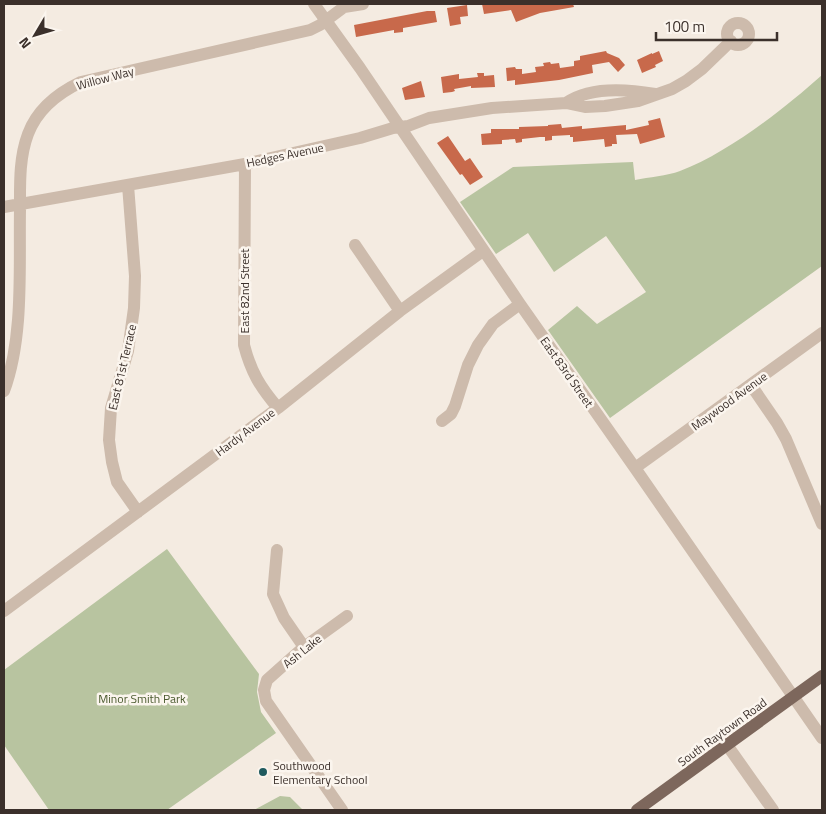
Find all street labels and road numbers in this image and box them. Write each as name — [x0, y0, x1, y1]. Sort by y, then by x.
street label: Willow Way — [74, 61, 136, 95]
street label: Hedges Avenue — [245, 138, 325, 172]
street label: East 82nd Street — [235, 248, 254, 333]
street label: East 81st Terrace — [103, 322, 141, 412]
street label: East 83rd Street — [536, 333, 599, 412]
street label: Maywood Avenue — [687, 367, 771, 435]
street label: Hardy Avenue — [211, 403, 279, 461]
street label: Ash Lake — [278, 629, 326, 673]
street label: South Raytown Road — [673, 693, 771, 771]

